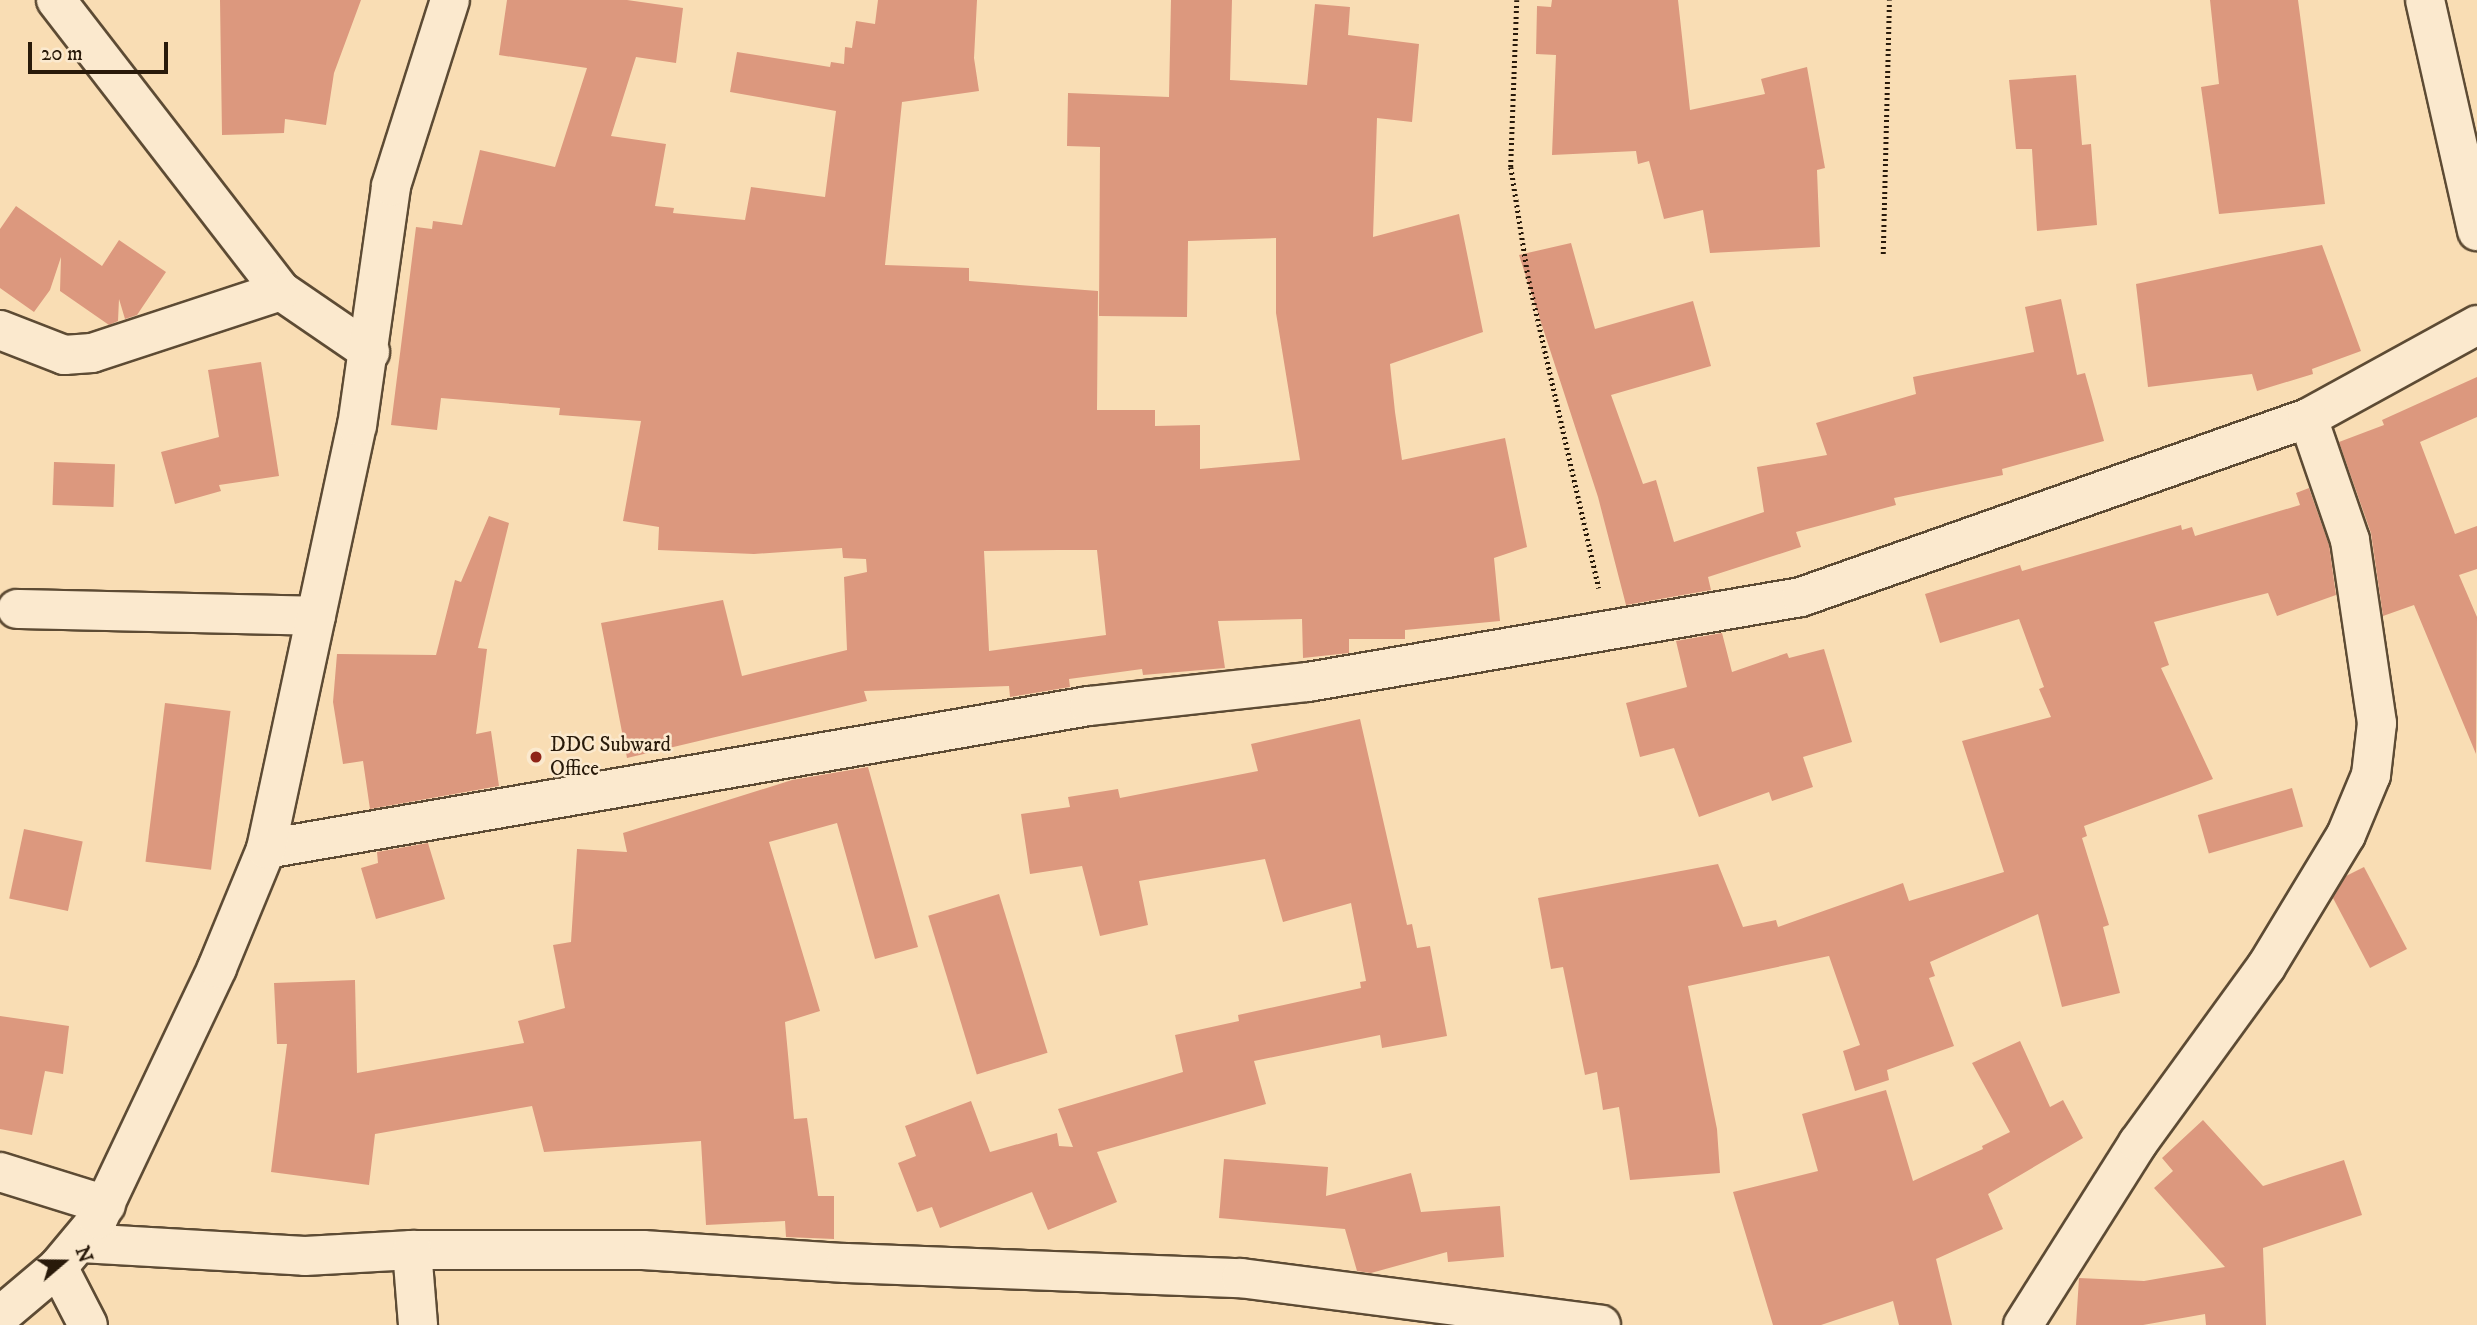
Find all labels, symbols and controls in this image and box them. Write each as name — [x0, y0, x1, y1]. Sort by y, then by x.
scale bar — [32, 28, 172, 72]
text: 20 m — [41, 41, 83, 67]
place label: DDC Subward Office — [550, 732, 671, 782]
marker: DDC Subward Office — [528, 749, 544, 765]
north arrow — [28, 1227, 98, 1297]
text: N — [70, 1243, 97, 1266]

